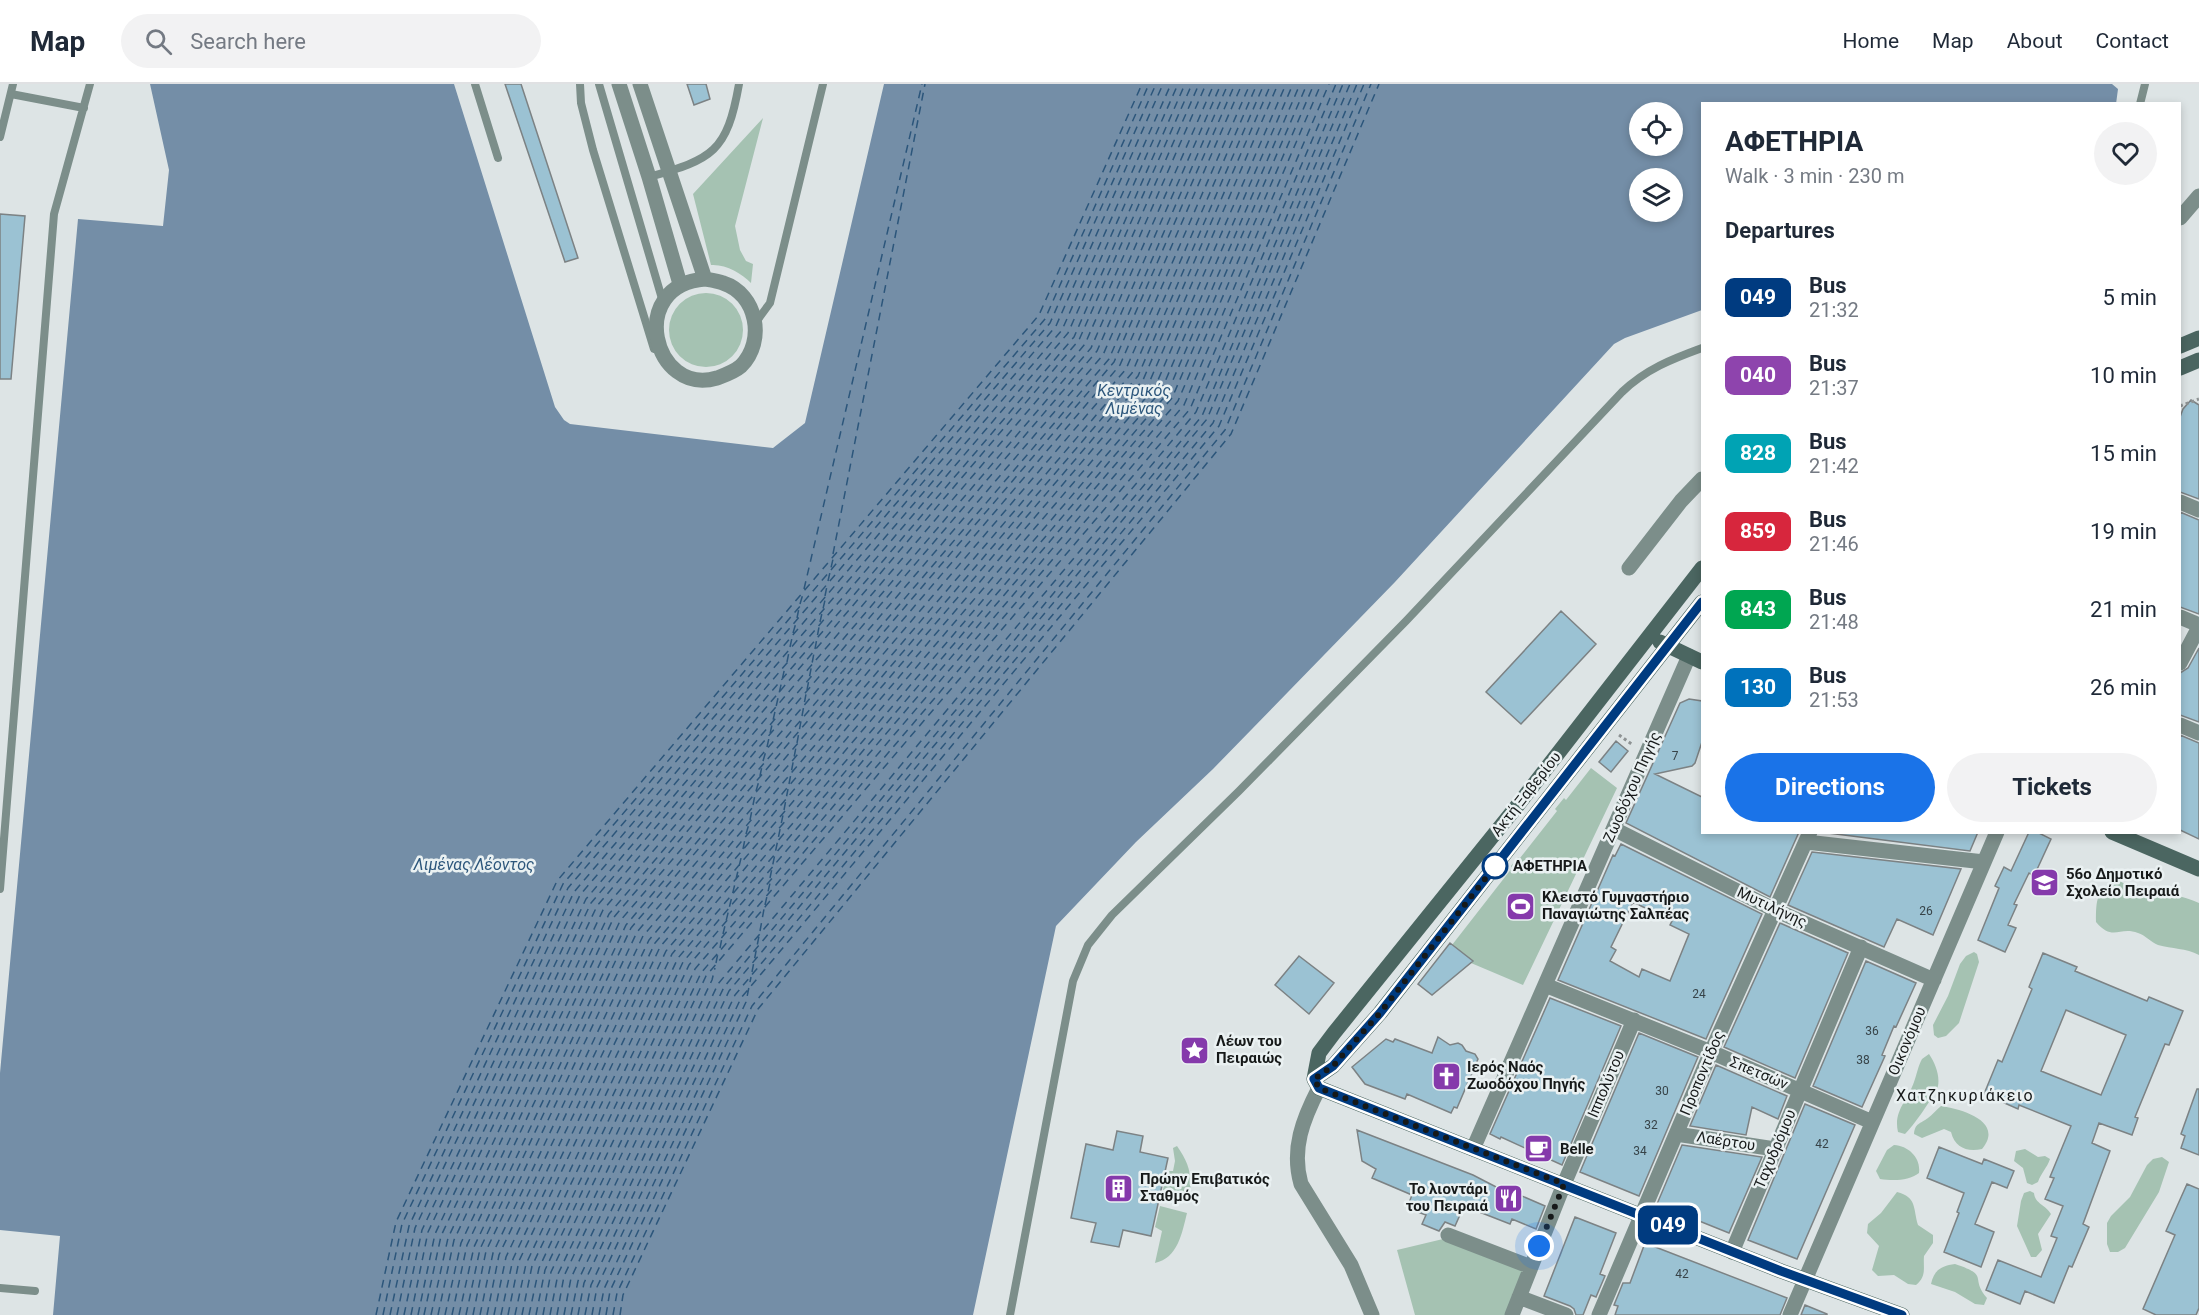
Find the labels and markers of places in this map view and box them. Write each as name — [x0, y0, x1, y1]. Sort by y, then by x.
marker: ΑΦΕΤΗΡΙΑ — [1482, 853, 1508, 879]
place label: ΑΦΕΤΗΡΙΑ — [1513, 857, 1588, 875]
place label: 56ο Δημοτικό Σχολείο Πειραιά — [2066, 865, 2180, 900]
school or university icon: 56ο Δημοτικό Σχολείο Πειραιά — [2029, 867, 2061, 899]
place label: Κλειστό Γυμναστήριο Παναγιώτης Σαλπέας — [1542, 888, 1689, 923]
sports icon: Κλειστό Γυμναστήριο Παναγιώτης Σαλπέας — [1505, 890, 1537, 922]
place label: Λέων του Πειραιώς — [1216, 1032, 1282, 1067]
place icon: Λέων του Πειραιώς — [1179, 1034, 1211, 1066]
place label: Ιερός Ναός Ζωοδόχου Πηγής — [1467, 1058, 1585, 1093]
church icon: Ιερός Ναός Ζωοδόχου Πηγής — [1430, 1060, 1462, 1092]
cafe icon: Belle — [1523, 1133, 1555, 1165]
place label: Belle — [1560, 1140, 1594, 1158]
place label: Πρώην Επιβατικός Σταθμός — [1140, 1170, 1270, 1205]
building icon: Πρώην Επιβατικός Σταθμός — [1103, 1172, 1135, 1204]
place label: Το λιοντάρι του Πειραιά — [1406, 1180, 1489, 1215]
restaurant icon: Το λιοντάρι του Πειραιά — [1493, 1182, 1525, 1214]

